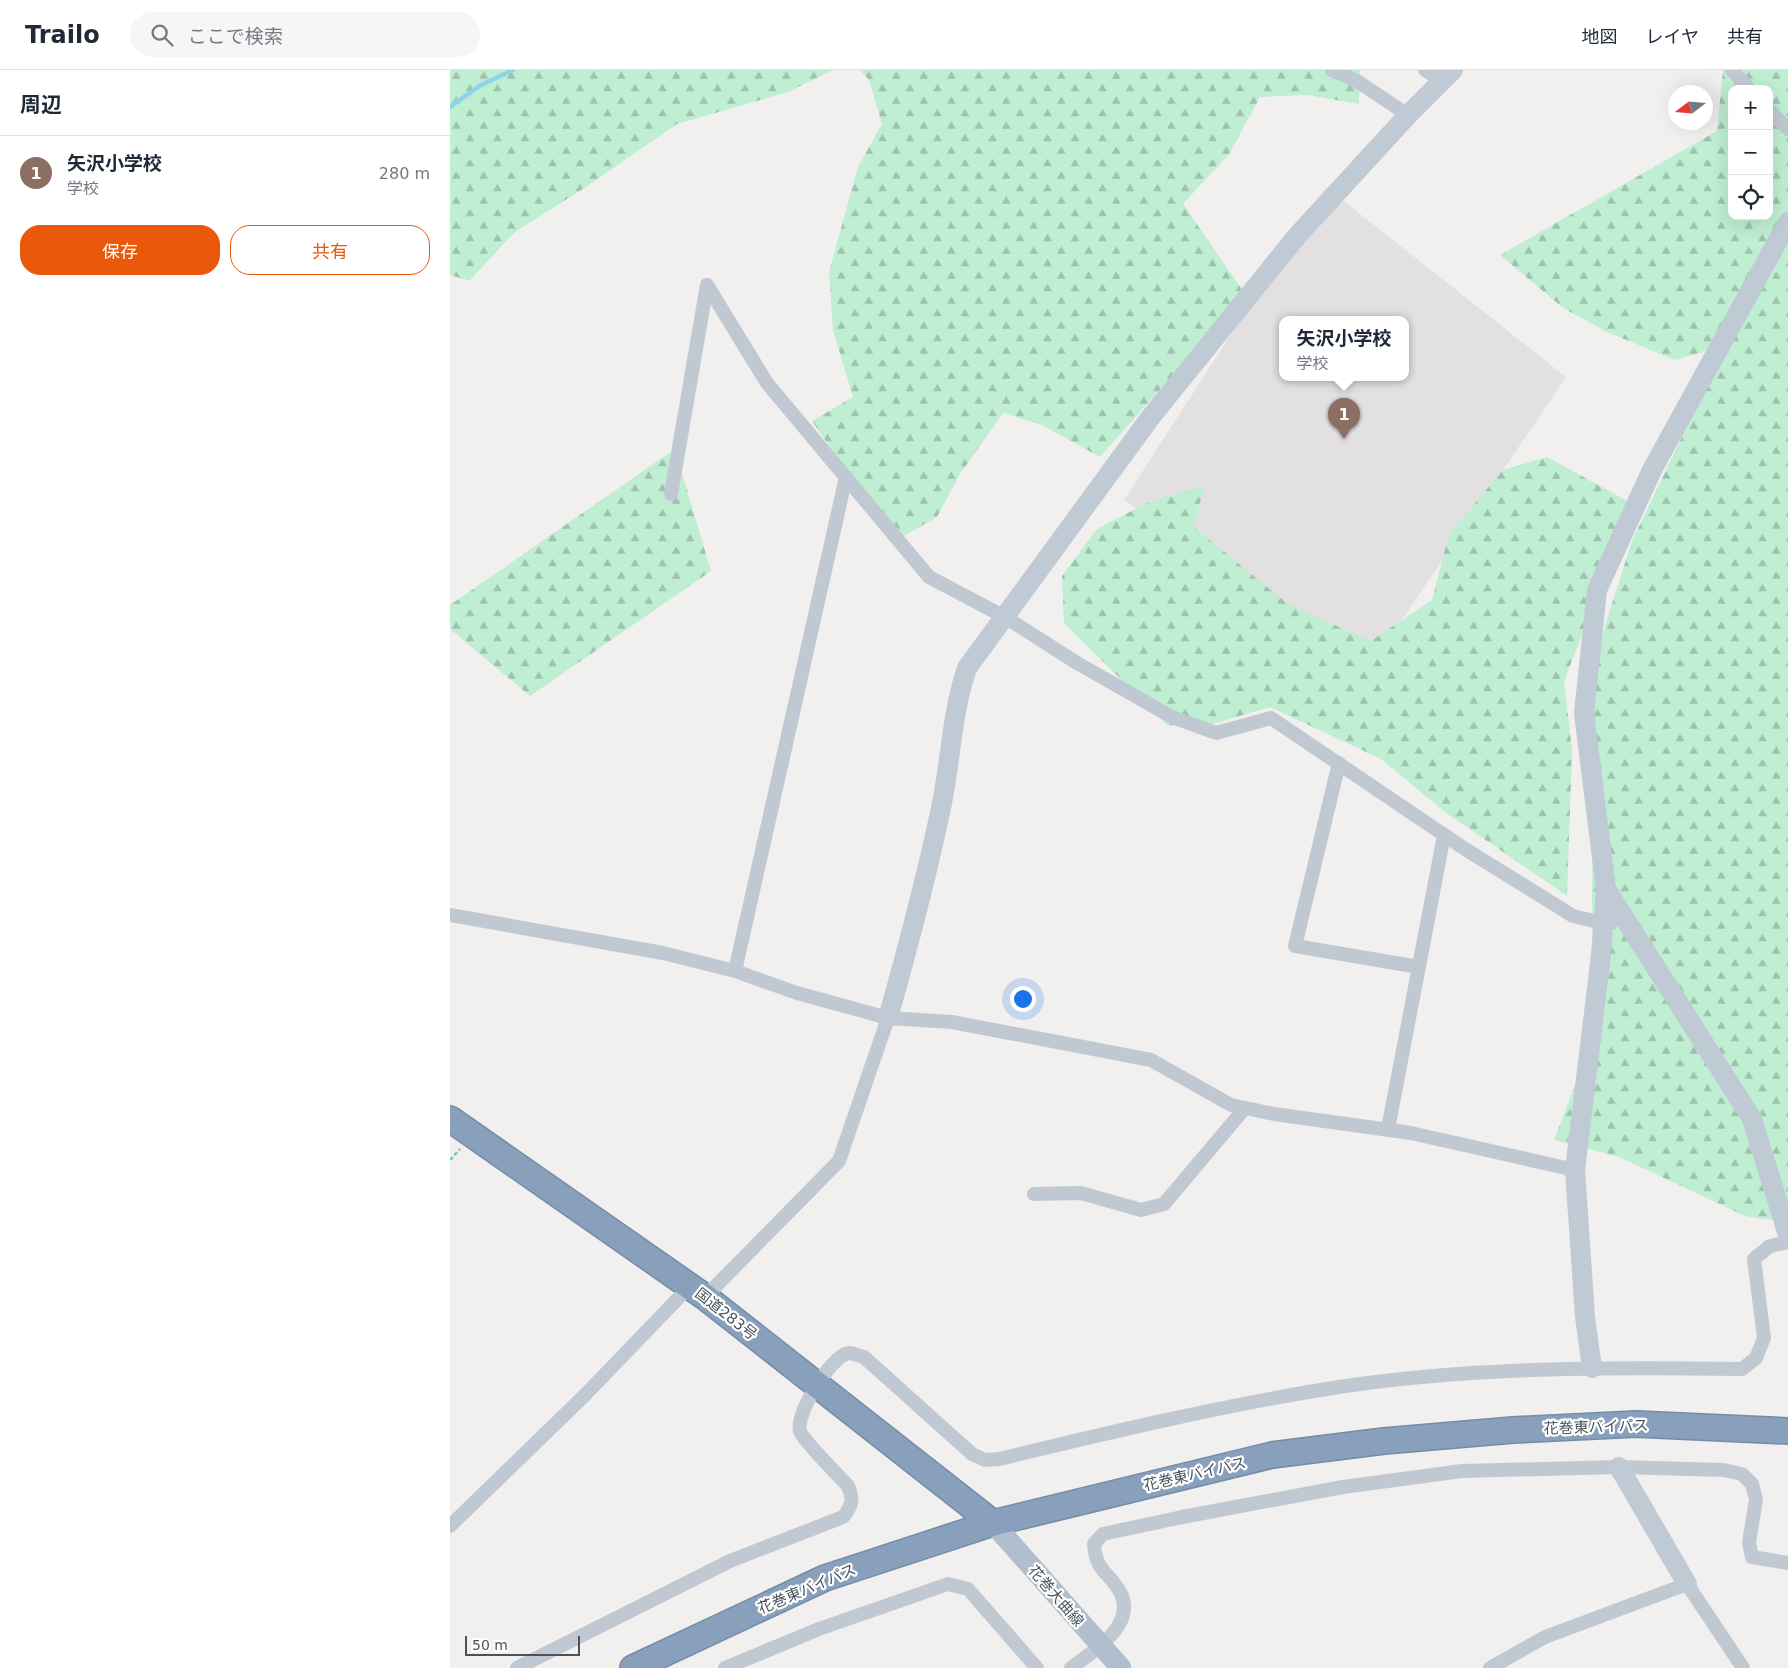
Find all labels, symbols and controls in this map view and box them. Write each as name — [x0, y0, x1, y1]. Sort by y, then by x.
search box — [130, 12, 480, 57]
text: Trailo — [25, 21, 100, 49]
icon: search — [148, 21, 176, 49]
text: ここで検索 — [188, 25, 283, 47]
text: 地図 — [1582, 26, 1618, 47]
text: レイヤ — [1646, 26, 1699, 47]
text: 共有 — [1727, 26, 1763, 47]
north arrow — [1668, 85, 1713, 130]
map controls — [1728, 85, 1773, 220]
button: + — [1728, 85, 1773, 130]
text: 周辺 — [20, 93, 62, 117]
button: − — [1728, 130, 1773, 175]
text: 矢沢小学校 — [67, 152, 162, 174]
text: 1 — [30, 164, 42, 183]
text: 280 m — [379, 164, 430, 183]
button: locate — [1728, 175, 1773, 220]
text: 学校 — [67, 179, 99, 198]
button: 保存 — [20, 225, 220, 275]
button: 共有 — [230, 225, 430, 275]
popup — [1279, 316, 1409, 381]
text: 矢沢小学校 — [1296, 327, 1392, 349]
text: 学校 — [1296, 354, 1329, 373]
pin: 1 — [1328, 398, 1360, 439]
your location — [1010, 986, 1036, 1012]
street label: 国道283号 — [691, 1284, 761, 1344]
street label: 花巻東バイパス — [1543, 1416, 1649, 1438]
street label: 花巻東バイパス — [1142, 1453, 1248, 1495]
street label: 花巻東バイパス — [755, 1560, 859, 1618]
street label: 花巻大曲線 — [1025, 1562, 1087, 1630]
scale bar — [465, 1633, 580, 1656]
text: 50 m — [472, 1637, 508, 1653]

